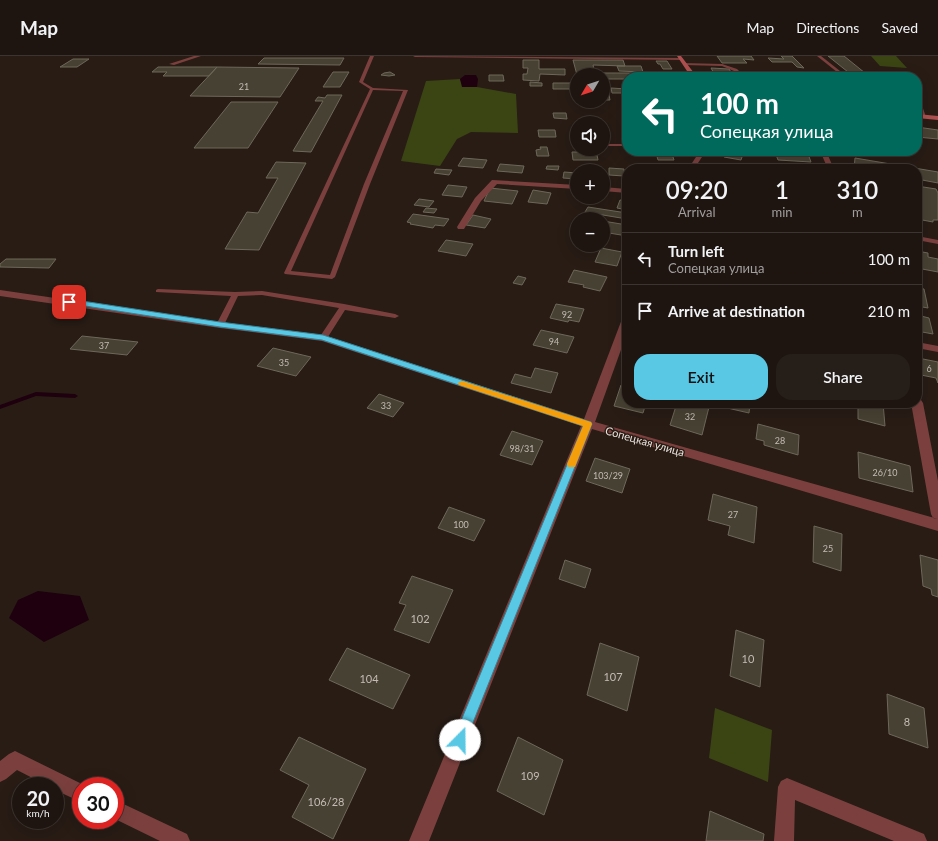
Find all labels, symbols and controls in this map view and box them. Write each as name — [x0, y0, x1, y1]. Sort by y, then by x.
text: Map — [20, 16, 58, 39]
text: Map — [747, 19, 774, 36]
text: Directions — [796, 19, 859, 36]
text: Saved — [881, 19, 918, 36]
north arrow — [570, 68, 610, 108]
map controls — [570, 68, 610, 252]
house number: 21 — [239, 81, 249, 92]
text: 100 m — [700, 86, 779, 120]
icon: left — [634, 88, 686, 140]
button: sound — [570, 116, 610, 156]
text: Сопецкая улица — [700, 120, 833, 142]
button: + — [570, 164, 610, 204]
text: 09:20 — [666, 175, 728, 204]
text: 1 — [775, 175, 789, 204]
text: 310 — [836, 175, 878, 204]
text: Arrival — [678, 204, 715, 220]
text: min — [771, 204, 793, 220]
text: m — [852, 204, 863, 220]
button: − — [570, 212, 610, 252]
text: Turn left — [668, 242, 724, 260]
icon: left — [634, 248, 656, 270]
text: 100 m — [868, 250, 910, 268]
text: Сопецкая улица — [668, 260, 764, 276]
pin — [52, 285, 86, 319]
icon: arrive — [58, 291, 80, 313]
icon: arrive — [634, 300, 656, 322]
text: Arrive at destination — [668, 302, 805, 320]
text: 210 m — [868, 302, 910, 320]
house number: 92 — [562, 309, 572, 320]
house number: 94 — [549, 336, 559, 347]
house number: 37 — [99, 340, 109, 351]
button: Exit — [634, 354, 768, 400]
button: Share — [776, 354, 910, 400]
house number: 35 — [279, 357, 289, 368]
house number: 6 — [926, 363, 932, 374]
house number: 33 — [381, 400, 391, 411]
house number: 32 — [685, 411, 695, 422]
street label: Сопецкая улица — [604, 424, 686, 458]
house number: 28 — [775, 435, 785, 446]
house number: 98/31 — [510, 443, 534, 454]
house number: 26/10 — [873, 467, 897, 478]
house number: 103/29 — [593, 470, 623, 481]
house number: 27 — [728, 509, 738, 520]
house number: 100 — [453, 519, 469, 530]
house number: 25 — [823, 543, 833, 554]
house number: 102 — [410, 612, 430, 625]
house number: 10 — [742, 652, 755, 665]
house number: 107 — [603, 670, 623, 683]
house number: 104 — [359, 672, 379, 685]
house number: 8 — [904, 715, 910, 728]
position arrow — [439, 719, 481, 761]
house number: 109 — [520, 769, 540, 782]
speed limit sign: 30 — [72, 777, 124, 829]
text: 20 — [26, 786, 50, 810]
house number: 106/28 — [308, 795, 344, 808]
text: km/h — [26, 807, 50, 819]

